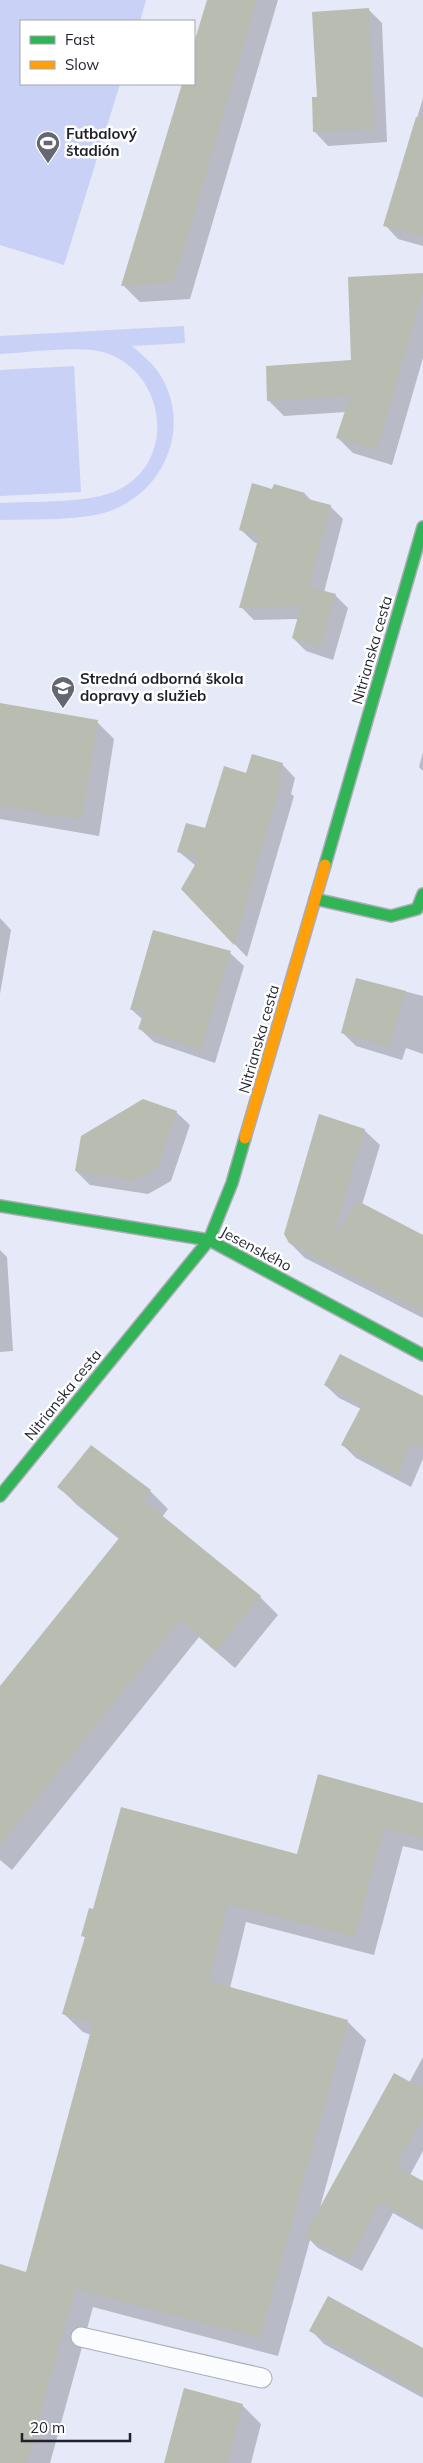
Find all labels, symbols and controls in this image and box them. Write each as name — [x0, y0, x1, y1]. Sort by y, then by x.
legend — [20, 20, 195, 85]
text: Fast — [65, 30, 95, 49]
text: Slow — [65, 55, 99, 74]
place label: Futbalový štadión — [66, 124, 138, 160]
sports icon: Futbalový štadión — [35, 130, 61, 164]
street label: Nitrianska cesta — [347, 593, 396, 706]
place label: Stredná odborná škola dopravy a služieb — [80, 669, 244, 705]
school or university icon: Stredná odborná škola dopravy a služieb — [50, 675, 76, 709]
street label: Nitrianska cesta — [234, 982, 283, 1095]
street label: Jesenského — [217, 1222, 295, 1275]
street label: Nitrianska cesta — [20, 1345, 105, 1444]
scale bar — [22, 2410, 130, 2442]
text: 20 m — [30, 2418, 65, 2437]

